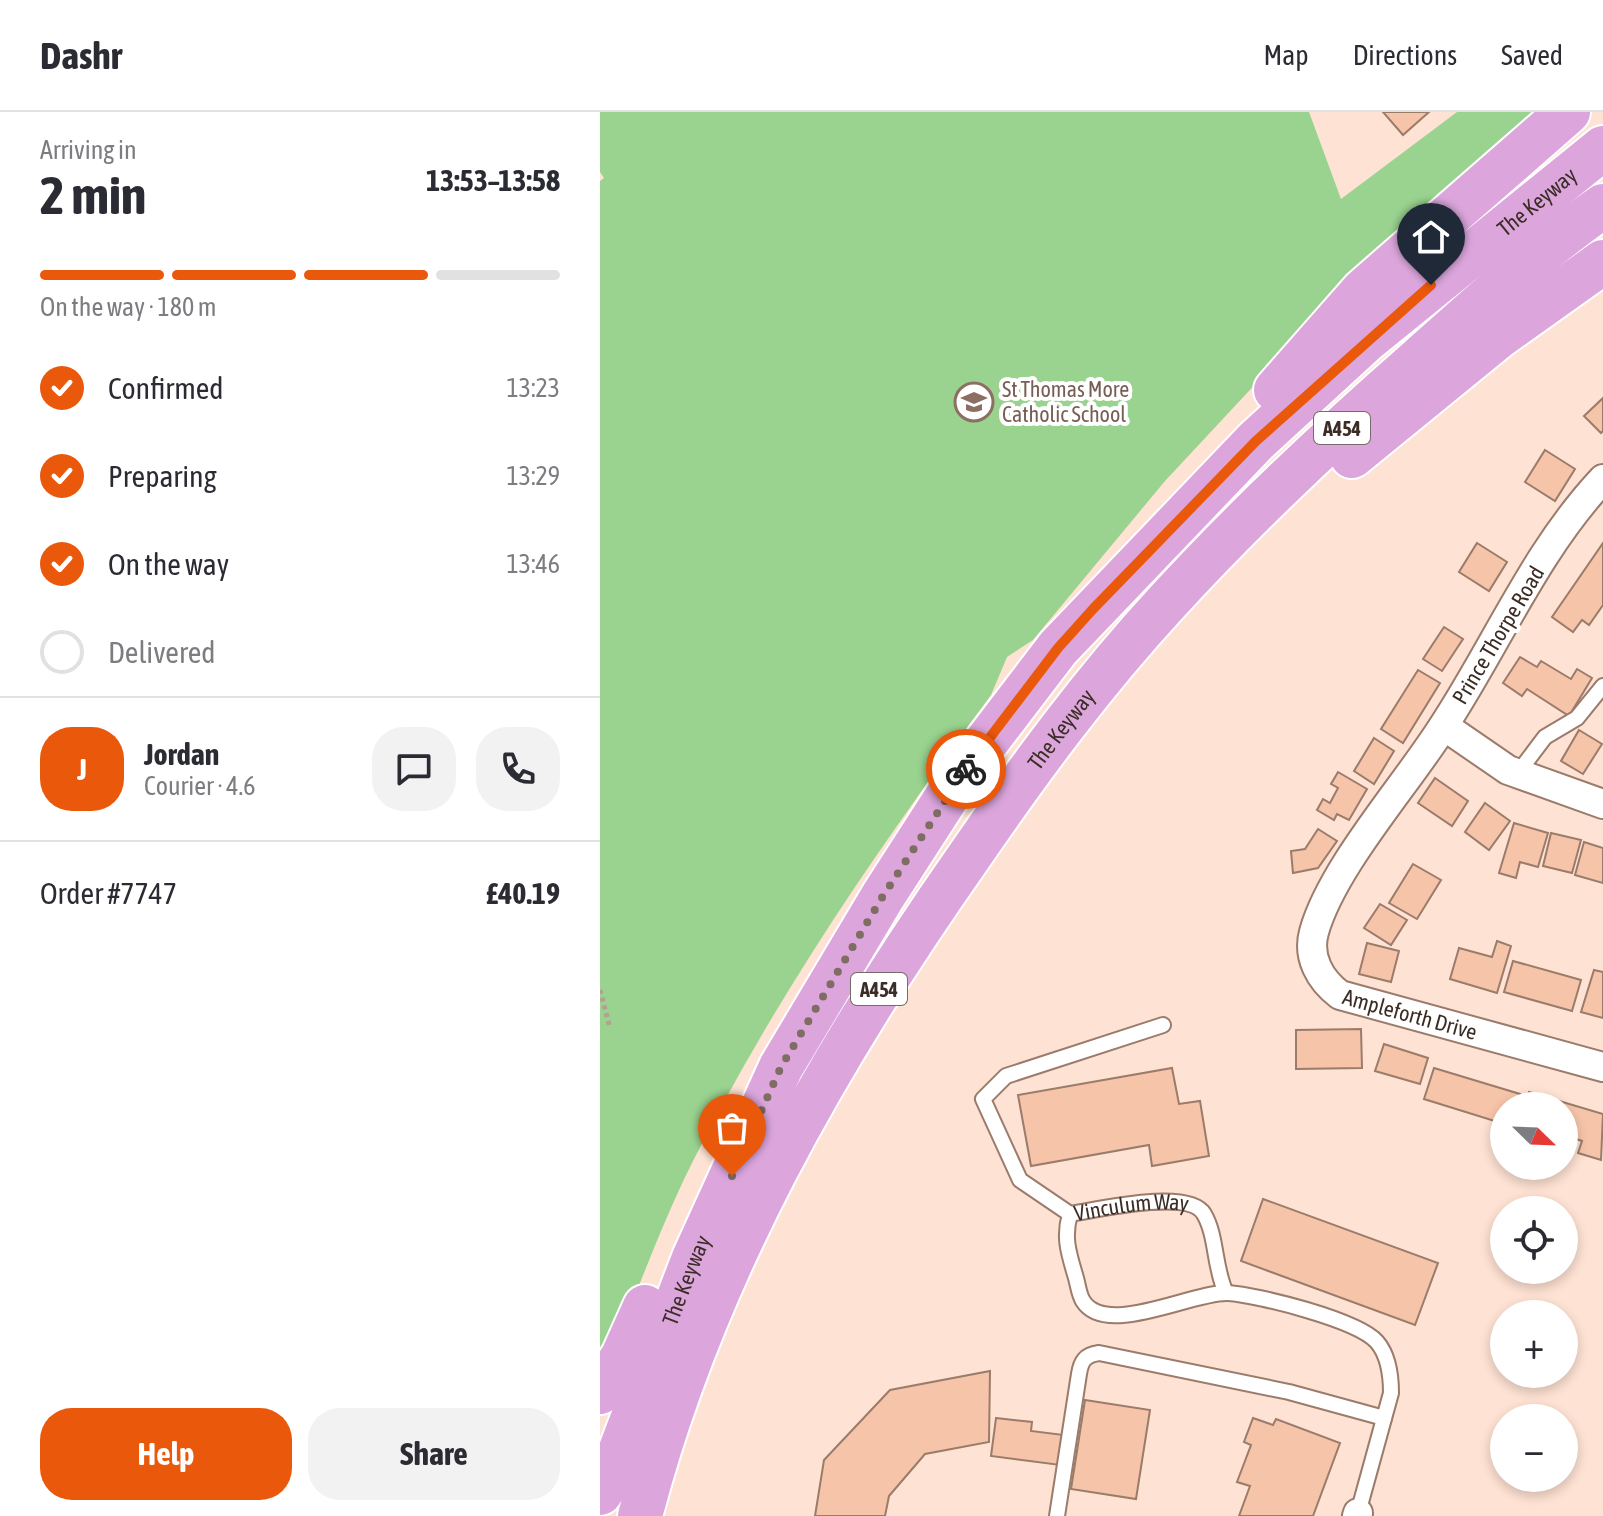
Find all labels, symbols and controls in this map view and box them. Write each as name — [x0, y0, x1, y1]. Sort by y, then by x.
text: Dashr — [40, 34, 122, 77]
text: Map — [1264, 39, 1309, 71]
text: Directions — [1353, 39, 1457, 71]
text: Saved — [1501, 39, 1563, 71]
text: Arriving in — [40, 135, 137, 165]
street label: The Keyway — [1492, 162, 1582, 241]
text: 13:53–13:58 — [426, 163, 560, 197]
text: 2 min — [40, 165, 146, 225]
pin — [1397, 203, 1465, 285]
icon: home — [1409, 215, 1453, 259]
text: On the way · 180 m — [40, 292, 217, 322]
icon: check — [40, 366, 84, 410]
text: Confirmed — [108, 371, 223, 405]
text: 13:23 — [506, 373, 560, 403]
place label: St Thomas More Catholic School — [1002, 376, 1129, 427]
school or university icon: St Thomas More Catholic School — [953, 381, 995, 423]
road number: A454 — [1314, 412, 1370, 444]
icon: check — [40, 454, 84, 498]
text: Preparing — [108, 459, 217, 493]
text: 13:29 — [506, 461, 560, 491]
icon: check — [40, 542, 84, 586]
text: On the way — [108, 547, 229, 581]
text: 13:46 — [506, 549, 560, 579]
street label: Prince Thorpe Road — [1447, 561, 1549, 709]
text: Delivered — [108, 635, 216, 669]
street label: The Keyway — [1022, 684, 1100, 775]
button: chat — [372, 727, 456, 811]
button: phone — [476, 727, 560, 811]
courier — [926, 729, 1006, 809]
text: Jordan — [144, 737, 219, 771]
icon: bike — [944, 747, 988, 791]
text: J — [77, 752, 87, 786]
text: Courier · 4.6 — [144, 771, 255, 801]
text: Order #7747 — [40, 876, 177, 910]
text: £40.19 — [486, 876, 560, 910]
road number: A454 — [851, 973, 907, 1005]
street label: Ampleforth Drive — [1340, 983, 1480, 1045]
north arrow — [1490, 1092, 1578, 1180]
map controls — [1490, 1092, 1578, 1492]
pin — [698, 1094, 766, 1176]
icon: bag — [710, 1106, 754, 1150]
street label: Vinculum Way — [1072, 1188, 1191, 1226]
button: locate — [1490, 1196, 1578, 1284]
street label: The Keyway — [657, 1231, 716, 1329]
button: + — [1490, 1300, 1578, 1388]
button: − — [1490, 1404, 1578, 1492]
button: Help — [40, 1408, 292, 1500]
button: Share — [308, 1408, 560, 1500]

